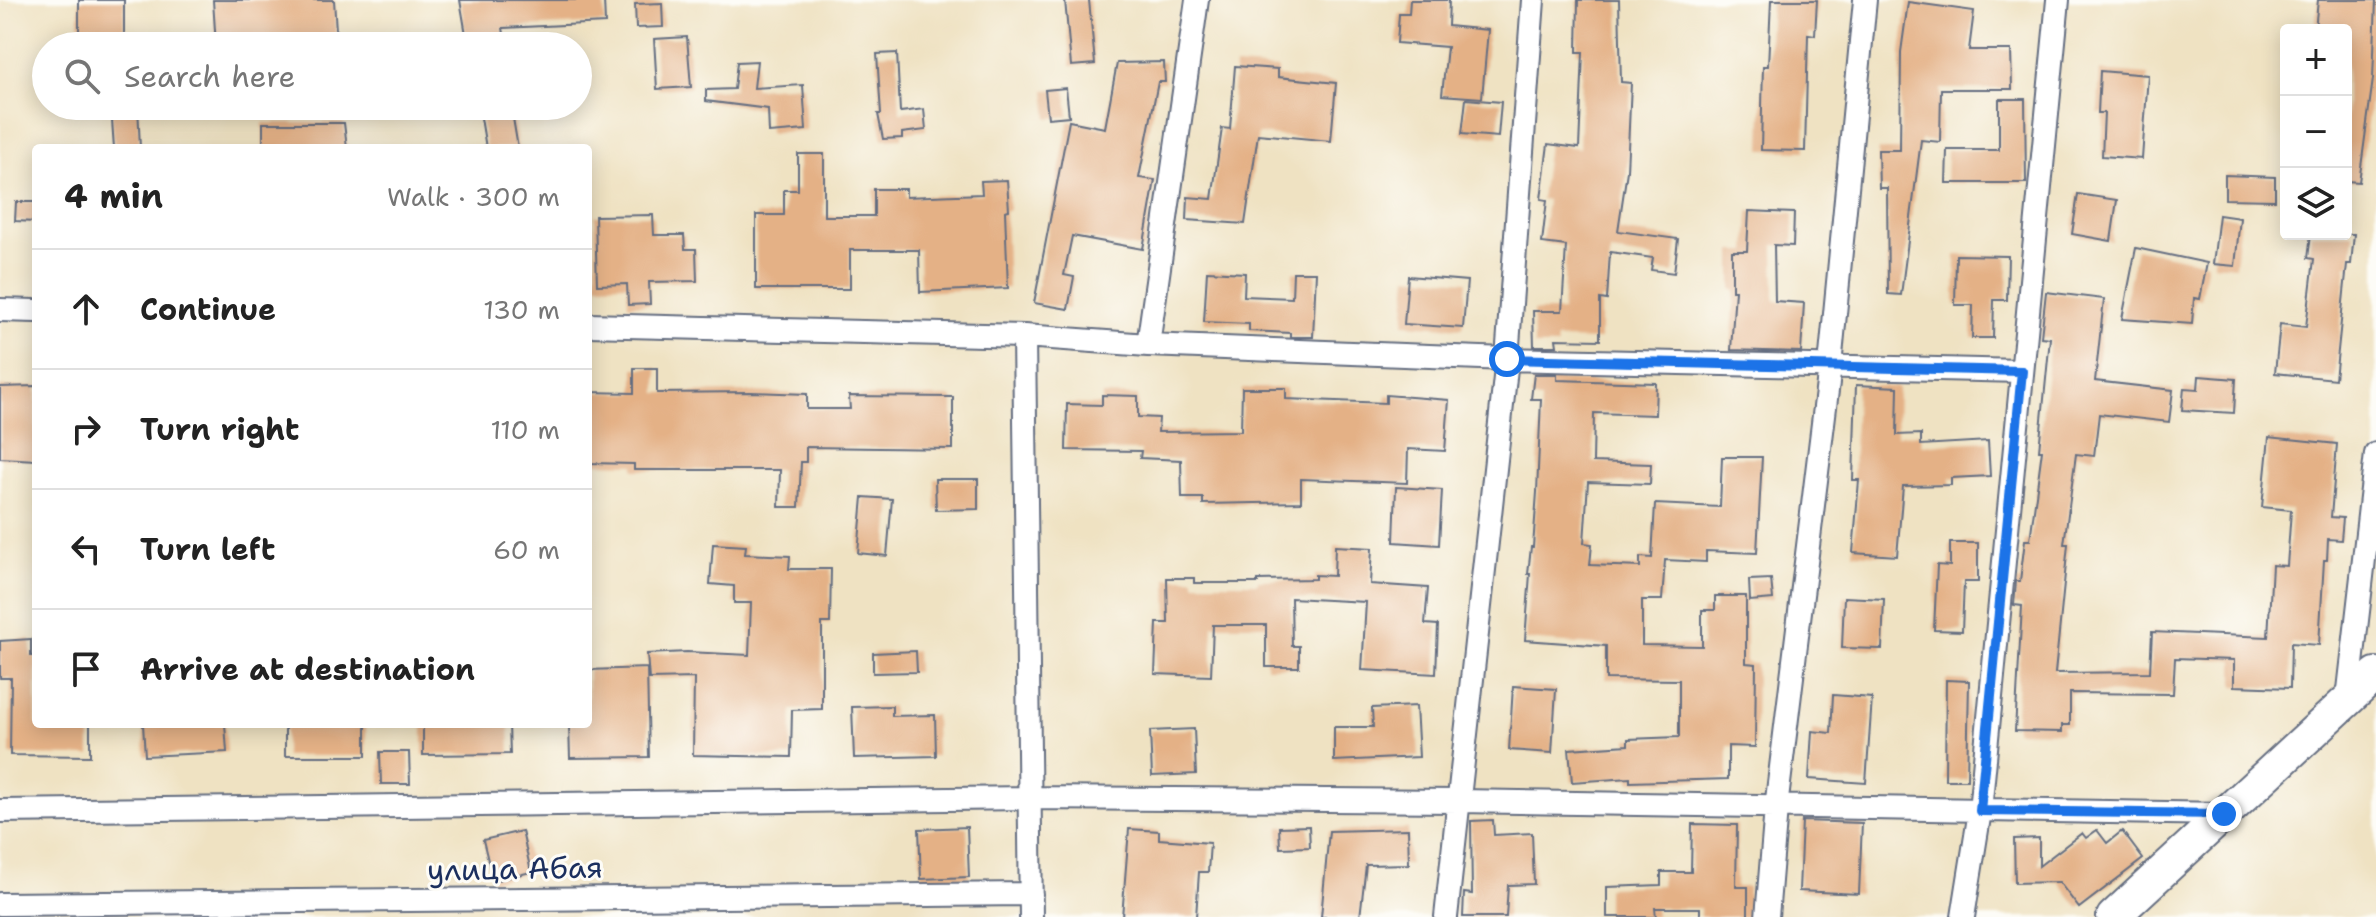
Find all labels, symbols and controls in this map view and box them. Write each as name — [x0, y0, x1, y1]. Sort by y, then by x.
map controls — [2280, 24, 2352, 240]
button: + — [2280, 24, 2352, 96]
search box — [32, 32, 592, 120]
icon: search — [60, 54, 104, 98]
text: Search here — [124, 56, 295, 97]
button: − — [2280, 96, 2352, 168]
button: layers — [2280, 168, 2352, 240]
text: 4 min — [64, 173, 163, 219]
text: Walk · 300 m — [387, 179, 560, 214]
icon: ahead — [64, 287, 108, 331]
text: Continue — [140, 289, 276, 330]
text: 130 m — [483, 292, 560, 327]
route start — [1489, 341, 1525, 377]
icon: right — [64, 407, 108, 451]
text: Turn right — [140, 409, 299, 450]
text: 110 m — [490, 412, 560, 447]
icon: left — [64, 527, 108, 571]
text: Turn left — [140, 529, 275, 570]
text: 60 m — [493, 532, 560, 567]
icon: arrive — [64, 647, 108, 691]
text: Arrive at destination — [140, 649, 475, 690]
route end — [2206, 796, 2242, 832]
street label: улица Абая — [427, 846, 603, 891]

